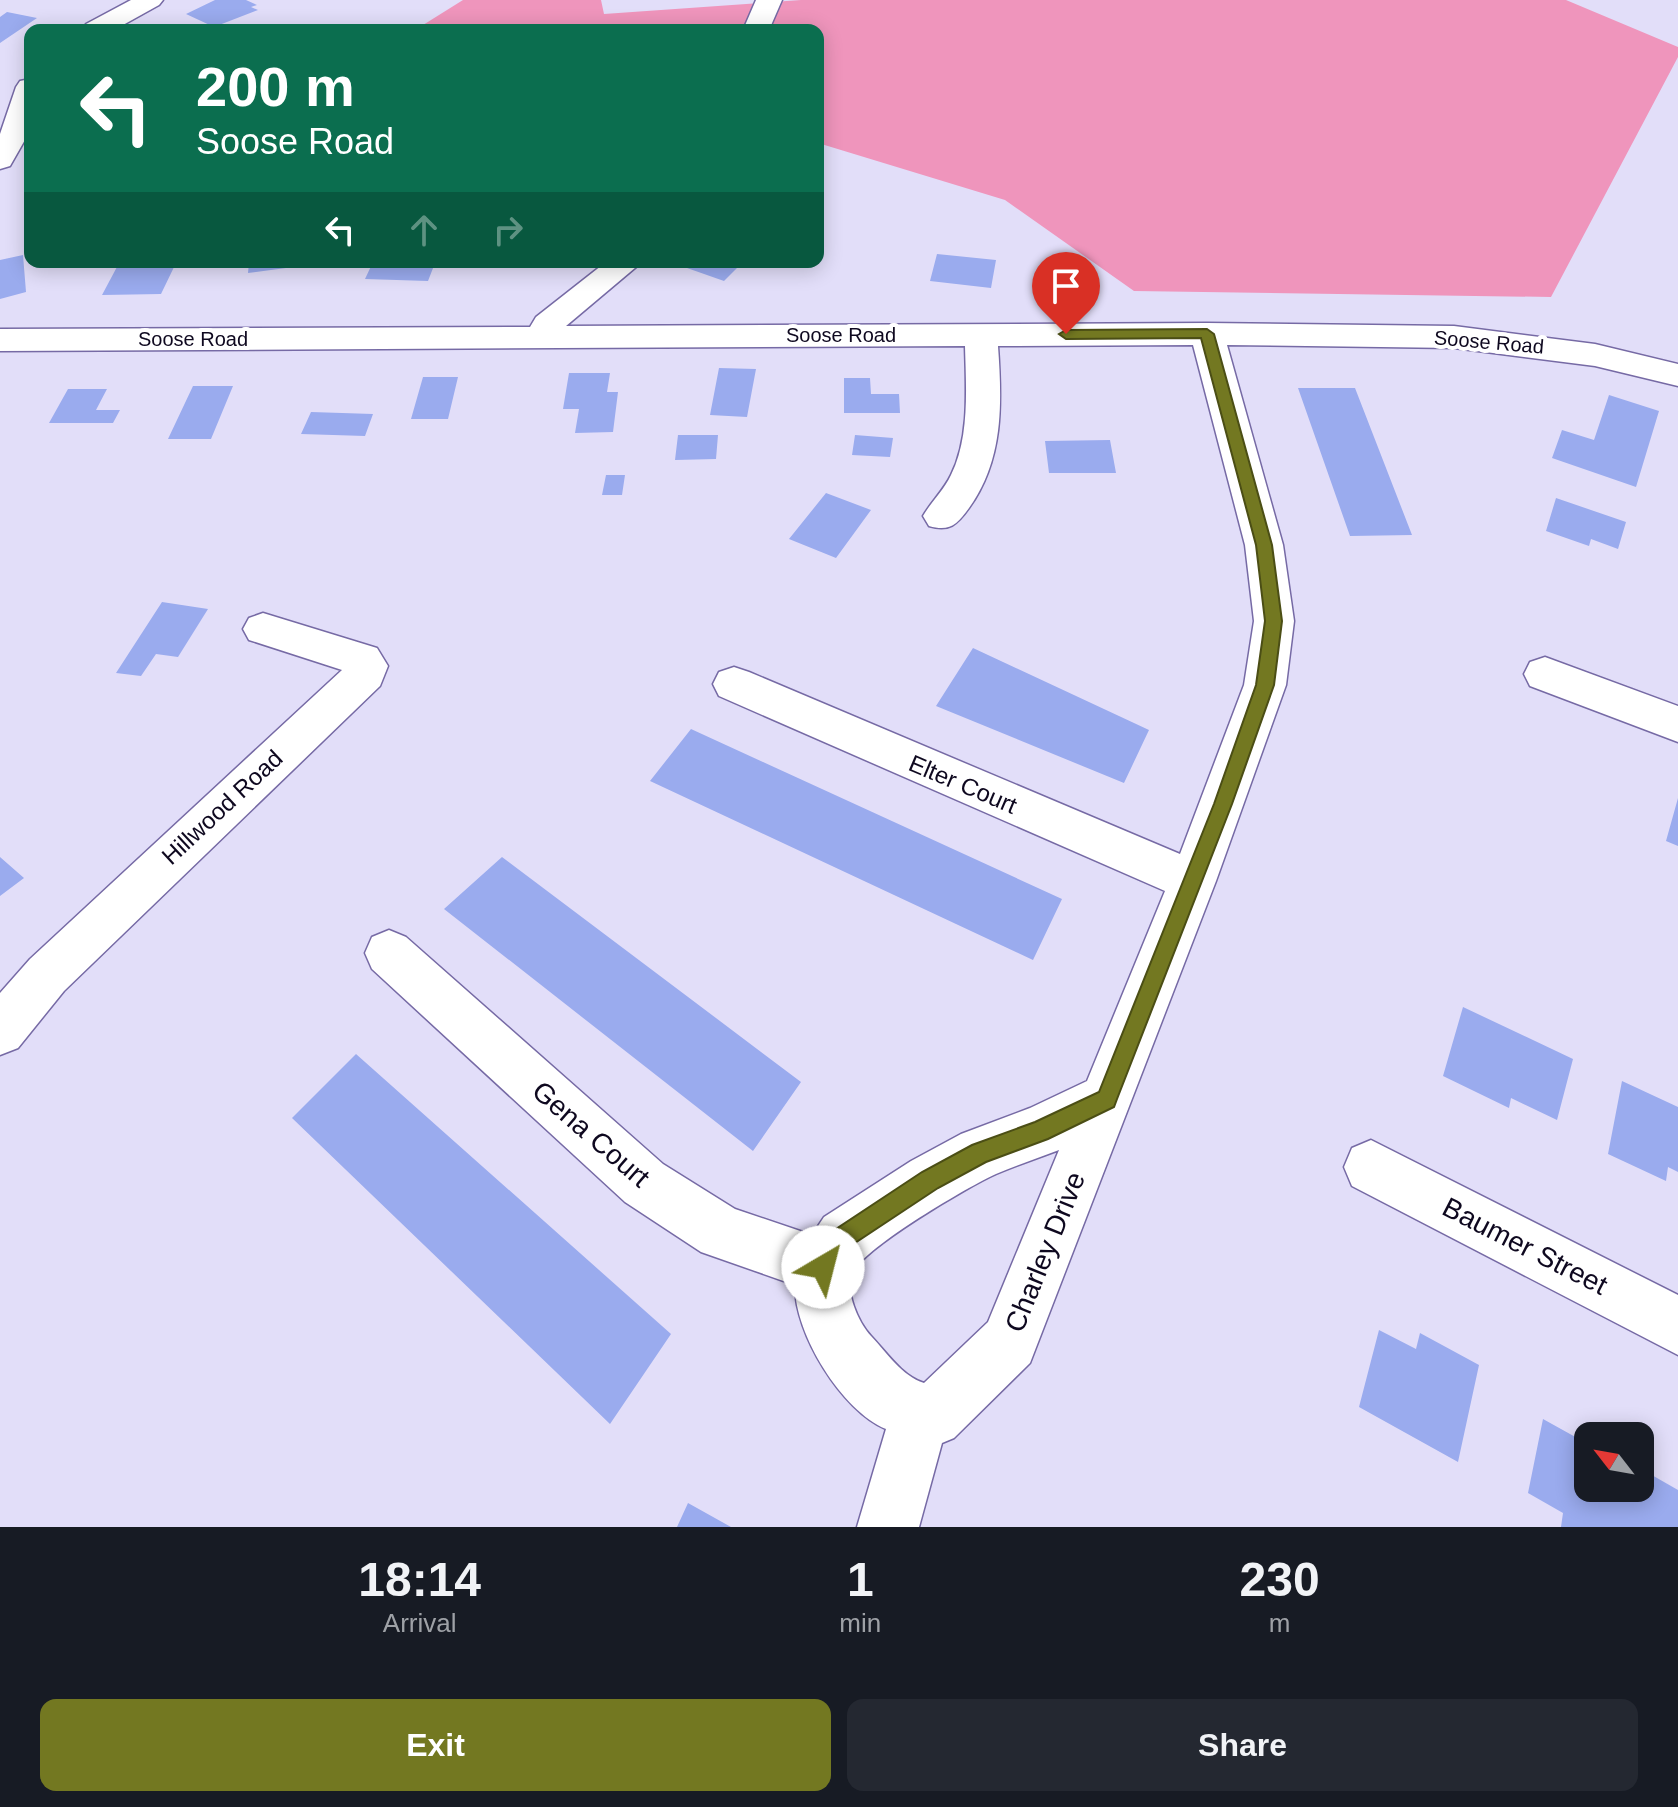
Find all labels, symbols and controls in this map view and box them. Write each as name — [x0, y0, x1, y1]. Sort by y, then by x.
text: 200 m — [196, 55, 355, 118]
icon: left — [64, 56, 168, 160]
text: Soose Road — [196, 121, 394, 162]
icon: left — [318, 208, 362, 252]
icon: ahead — [402, 208, 446, 252]
icon: right — [486, 208, 530, 252]
pin — [1032, 252, 1100, 334]
icon: arrive — [1044, 264, 1088, 308]
street label: Soose Road — [786, 324, 896, 346]
street label: Soose Road — [1433, 326, 1545, 358]
street label: Soose Road — [138, 328, 248, 350]
street label: Hillwood Road — [156, 744, 288, 870]
street label: Elter Court — [905, 749, 1021, 819]
street label: Gena Court — [526, 1075, 656, 1193]
street label: Charley Drive — [999, 1168, 1091, 1336]
street label: Baumer Street — [1438, 1191, 1613, 1301]
position arrow — [781, 1225, 865, 1309]
north arrow — [1574, 1422, 1654, 1502]
map controls — [1574, 1422, 1654, 1502]
text: 18:14 — [358, 1553, 481, 1606]
text: 1 — [847, 1553, 874, 1606]
text: 230 — [1240, 1553, 1320, 1606]
text: Arrival — [383, 1608, 457, 1638]
text: min — [839, 1608, 881, 1638]
text: m — [1269, 1608, 1290, 1638]
button: Exit — [40, 1699, 831, 1791]
button: Share — [847, 1699, 1638, 1791]

